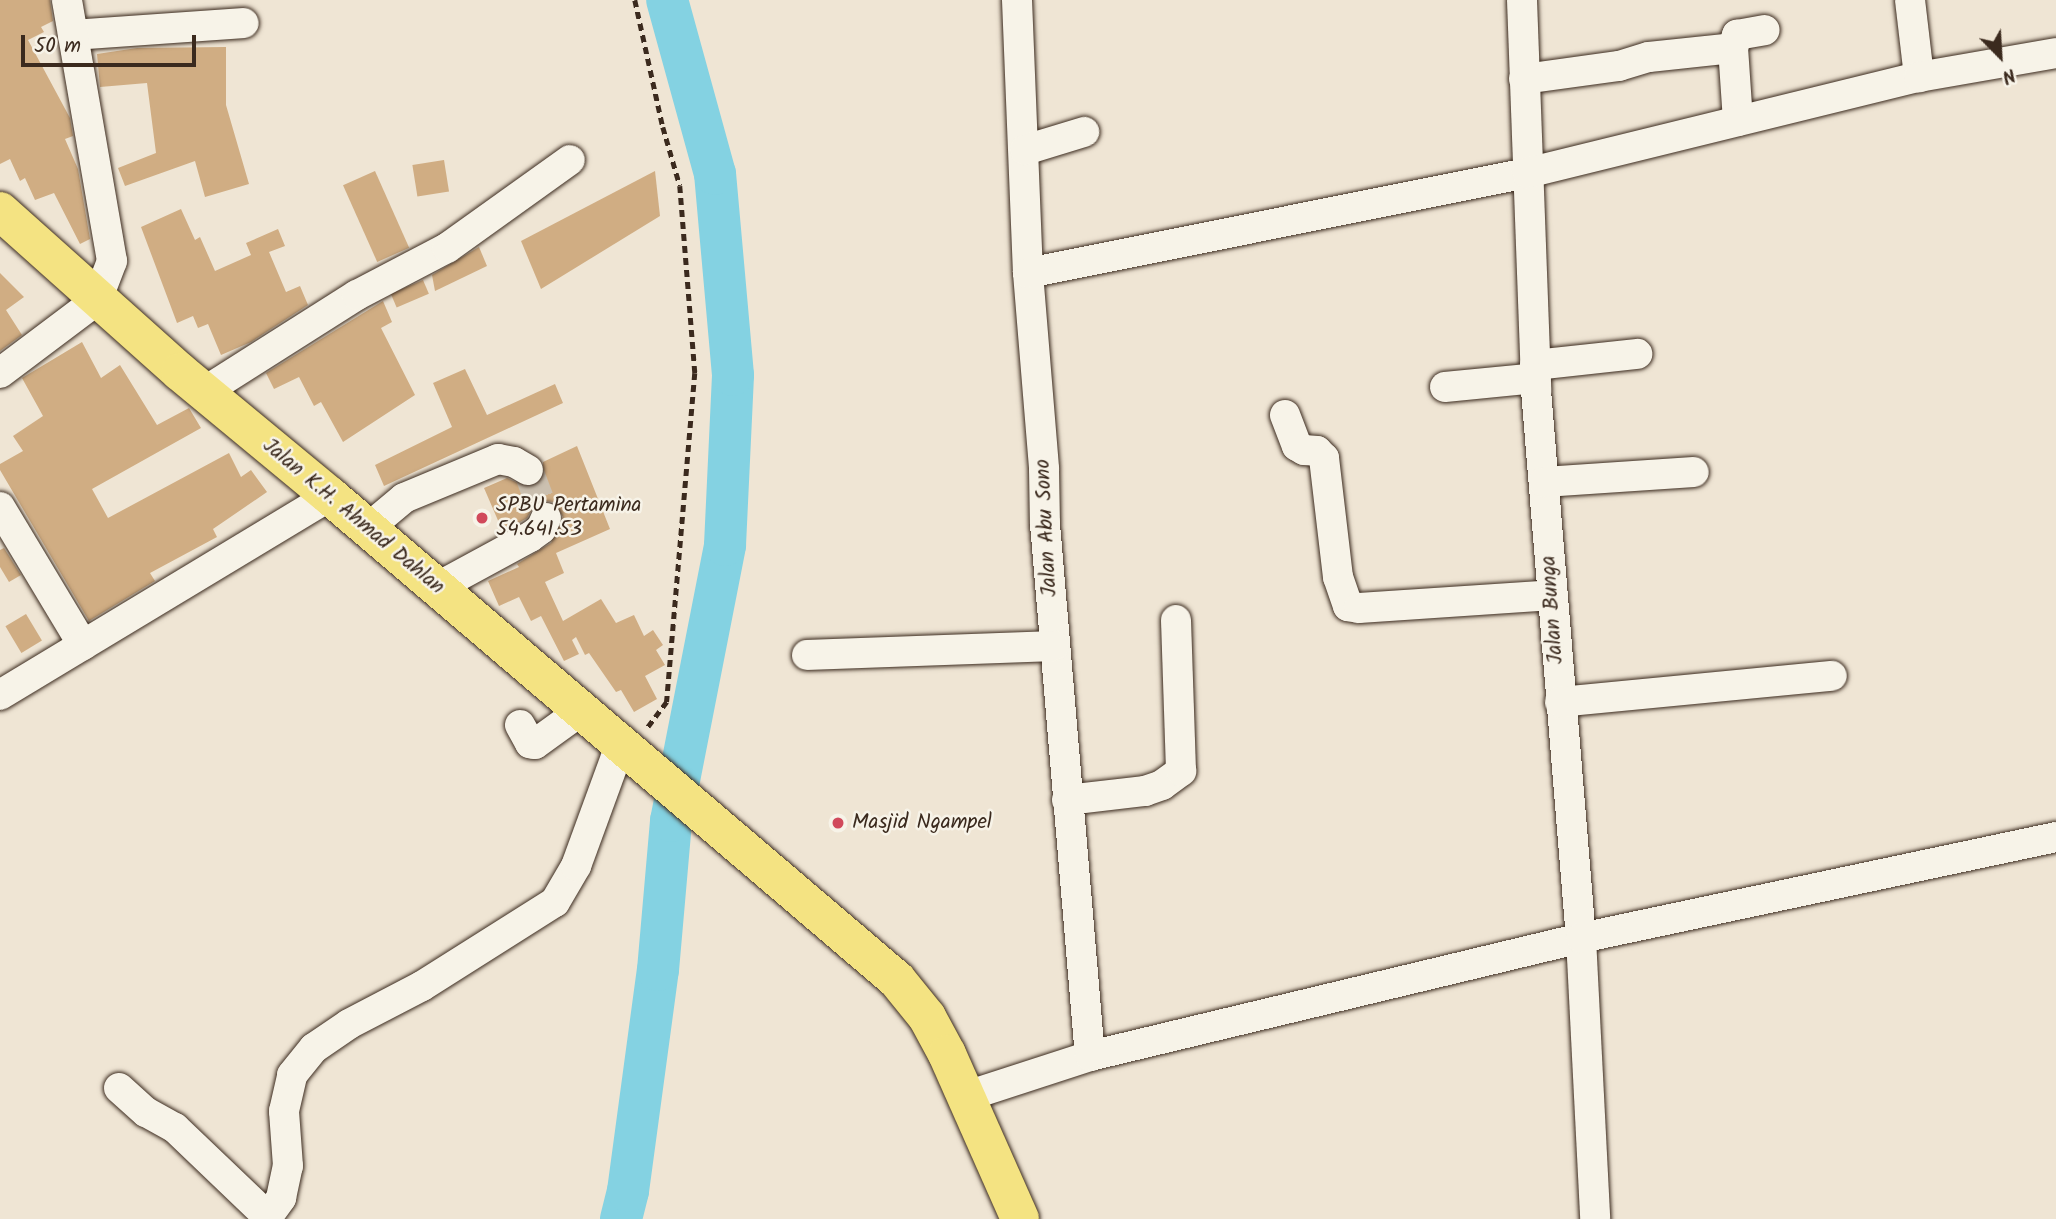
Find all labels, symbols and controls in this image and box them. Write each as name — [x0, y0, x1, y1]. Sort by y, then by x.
scale bar — [24, 21, 200, 65]
north arrow — [1965, 21, 2035, 91]
text: 50 m — [34, 30, 81, 63]
text: N — [1997, 59, 2020, 91]
street label: Jalan K.H. Ahmad Dahlan — [257, 434, 449, 600]
street label: Jalan Abu Sono — [1031, 458, 1063, 598]
place label: SPBU Pertamina 54.641.53 — [496, 493, 641, 543]
marker: SPBU Pertamina 54.641.53 — [474, 510, 490, 526]
street label: Jalan Bunga — [1537, 555, 1569, 665]
place label: Masjid Ngampel — [852, 810, 992, 836]
marker: Masjid Ngampel — [830, 815, 846, 831]

